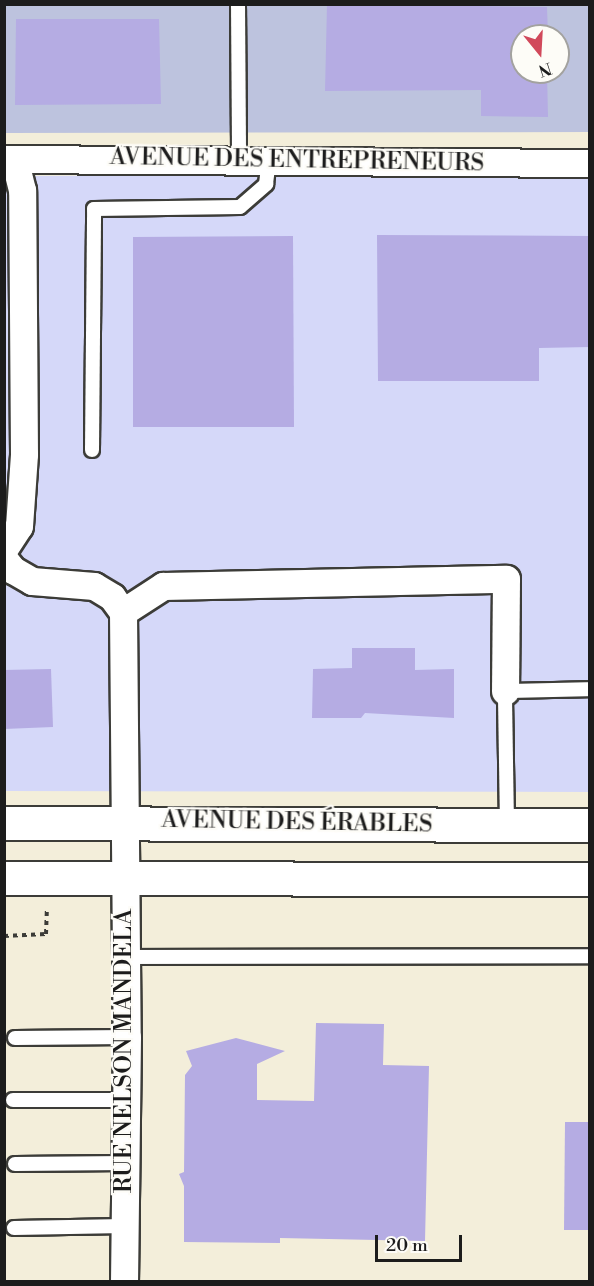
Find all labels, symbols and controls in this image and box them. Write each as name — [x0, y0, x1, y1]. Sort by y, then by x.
north arrow — [510, 24, 570, 84]
text: N — [536, 58, 554, 81]
street label: AVENUE DES ENTREPRENEURS — [109, 143, 485, 179]
street label: AVENUE DES ÉRABLES — [161, 806, 433, 840]
street label: RUE NELSON MANDELA — [111, 909, 139, 1193]
scale bar — [378, 1223, 465, 1261]
text: 20 m — [386, 1234, 428, 1257]

